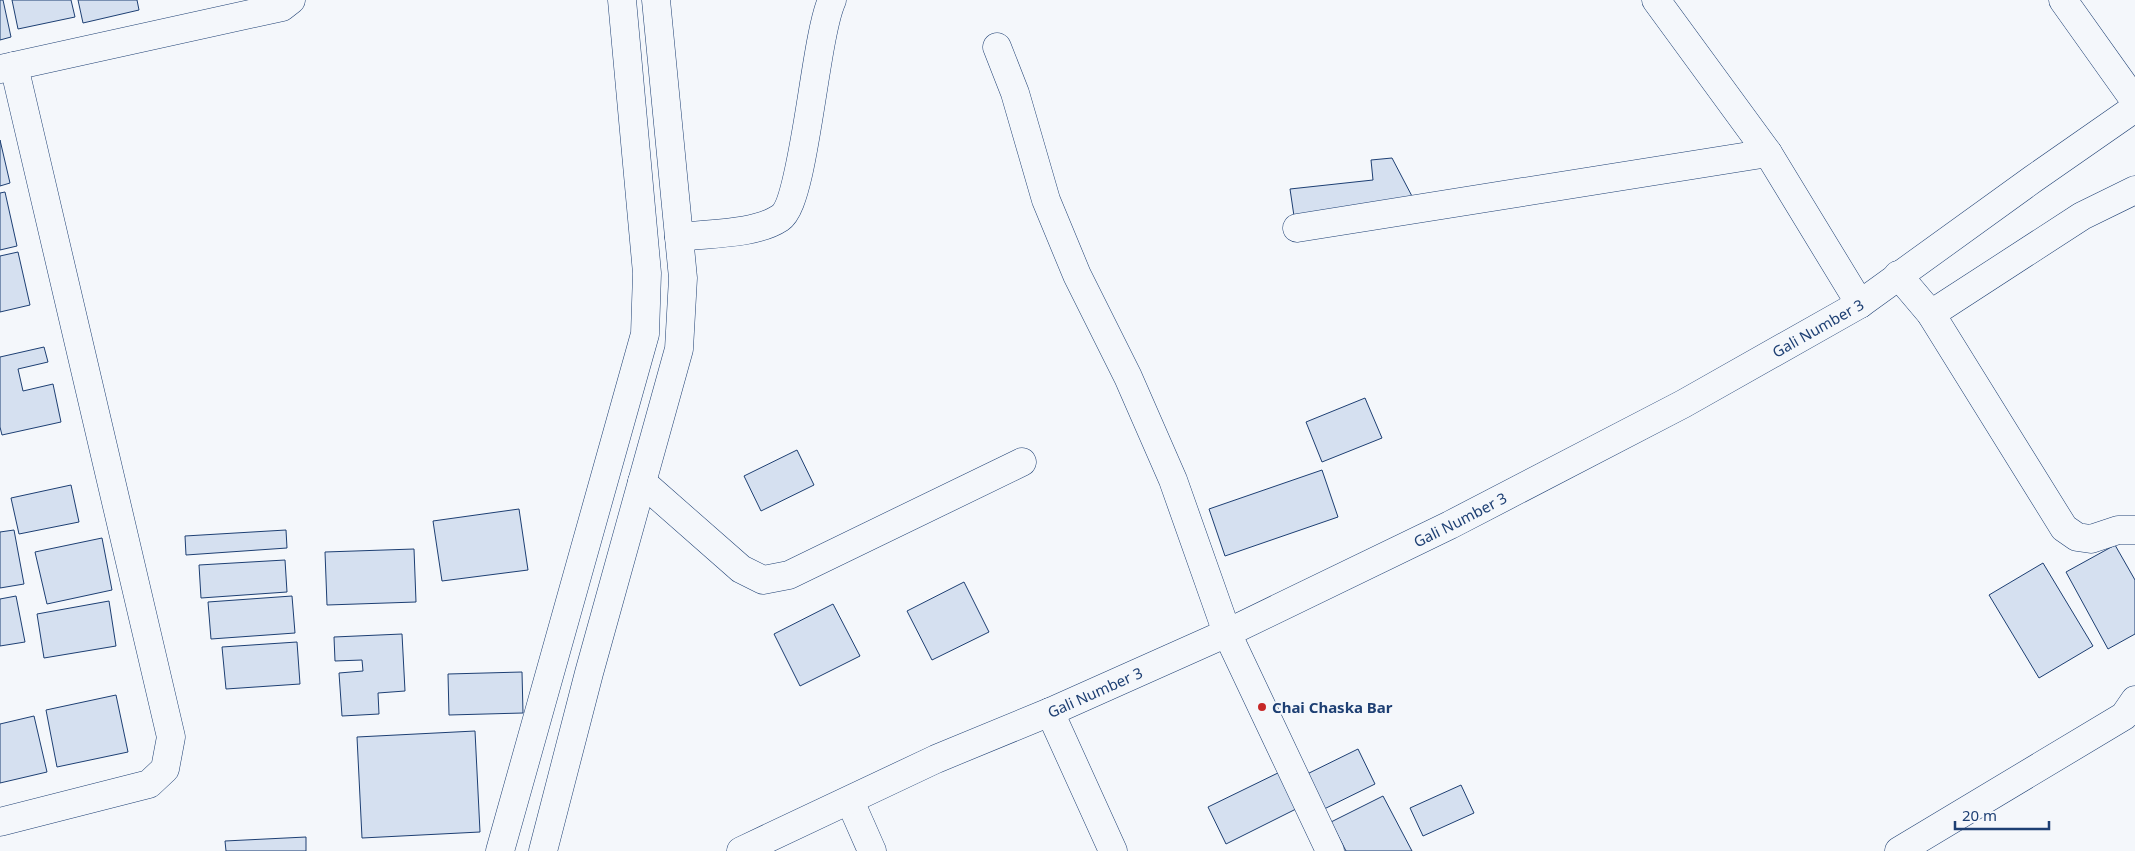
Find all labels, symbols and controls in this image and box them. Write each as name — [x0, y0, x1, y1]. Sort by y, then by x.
street label: Gali Number 3 — [1769, 294, 1867, 362]
street label: Gali Number 3 — [1410, 487, 1510, 551]
street label: Gali Number 3 — [1044, 662, 1146, 722]
place label: Chai Chaska Bar — [1272, 697, 1393, 717]
marker: Chai Chaska Bar — [1256, 701, 1268, 713]
scale bar — [1955, 798, 2049, 830]
text: 20 m — [1962, 805, 1997, 825]

